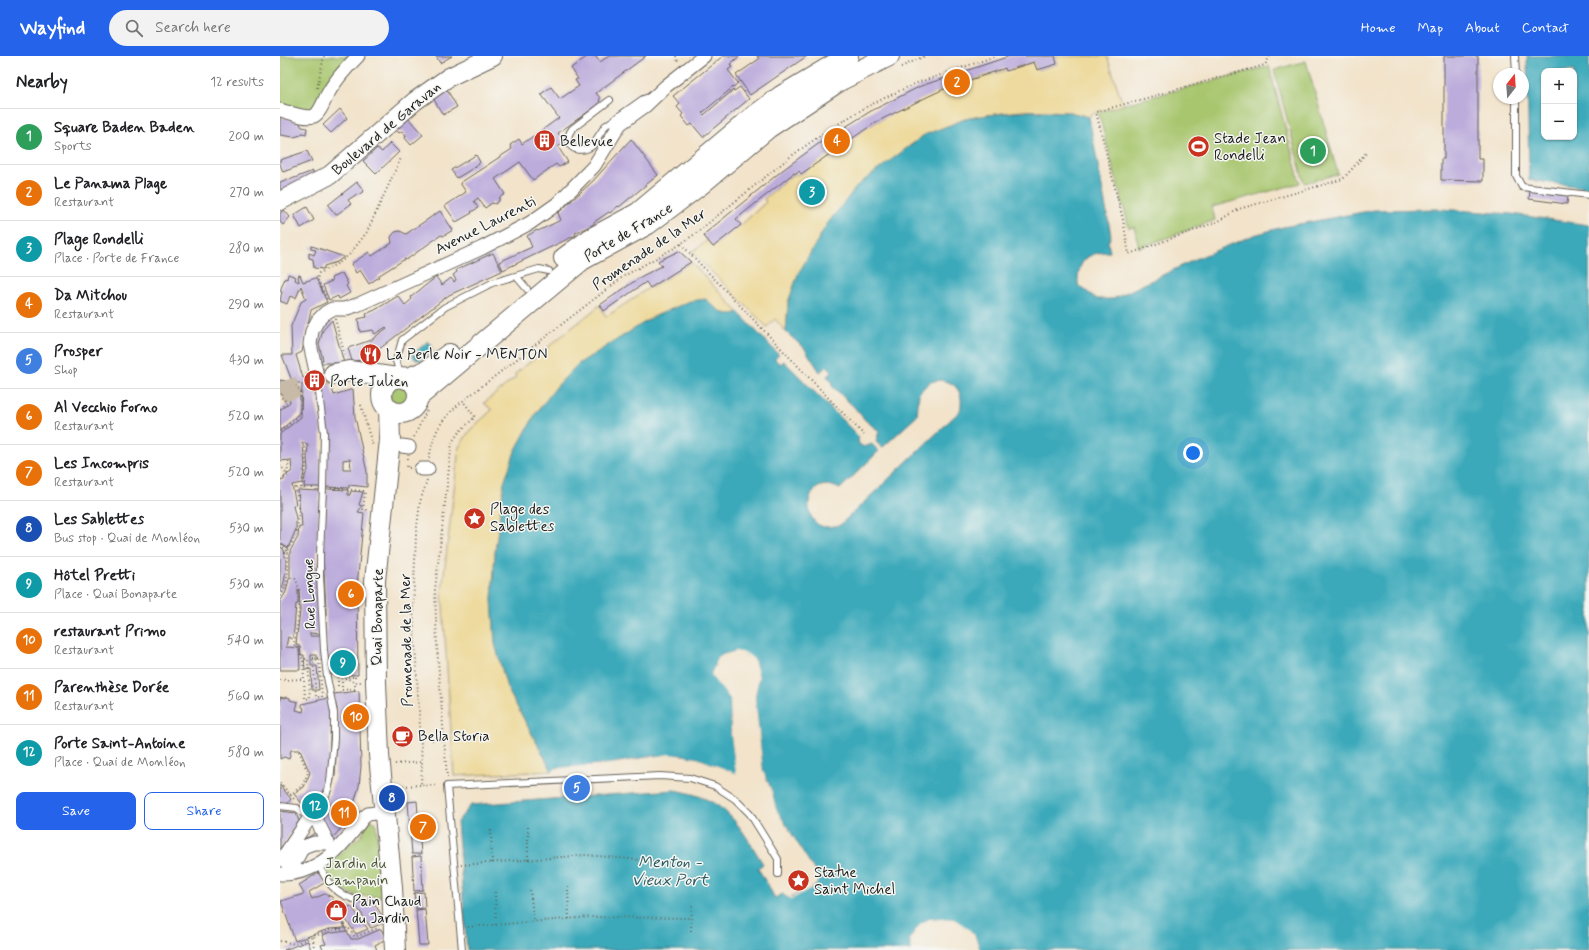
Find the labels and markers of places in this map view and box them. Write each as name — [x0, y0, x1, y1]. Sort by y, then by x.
pin: 2 — [944, 67, 970, 97]
pin: 4 — [824, 126, 850, 156]
building icon: Bellevue — [532, 128, 558, 154]
place label: Stade Jean Rondelli — [1214, 129, 1286, 166]
place label: Bellevue — [560, 132, 613, 152]
sports icon: Stade Jean Rondelli — [1186, 134, 1212, 160]
pin: 1 — [1300, 136, 1326, 166]
pin: 3 — [799, 177, 825, 207]
restaurant icon: La Perle Noir - MENTON — [357, 341, 383, 367]
place label: La Perle Noir - MENTON — [386, 345, 547, 365]
building icon: Porte Julien — [302, 368, 328, 394]
place label: Porte Julien — [330, 372, 408, 392]
place label: Plage des Sablettes — [490, 500, 555, 537]
place icon: Plage des Sablettes — [462, 505, 488, 531]
pin: 6 — [338, 579, 364, 609]
pin: 9 — [330, 648, 356, 678]
pin: 10 — [343, 702, 369, 732]
cafe icon: Bella Storia — [389, 723, 415, 749]
place label: Bella Storia — [418, 727, 490, 747]
pin: 5 — [564, 773, 590, 803]
pin: 8 — [379, 783, 405, 813]
pin: 12 — [302, 791, 328, 821]
pin: 11 — [331, 798, 357, 828]
pin: 7 — [410, 812, 436, 842]
place label: Statue Saint Michel — [814, 863, 895, 900]
place icon: Statue Saint Michel — [785, 868, 811, 894]
place label: Pain Chaud du Jardin — [352, 892, 421, 929]
shop icon: Pain Chaud du Jardin — [323, 897, 349, 923]

